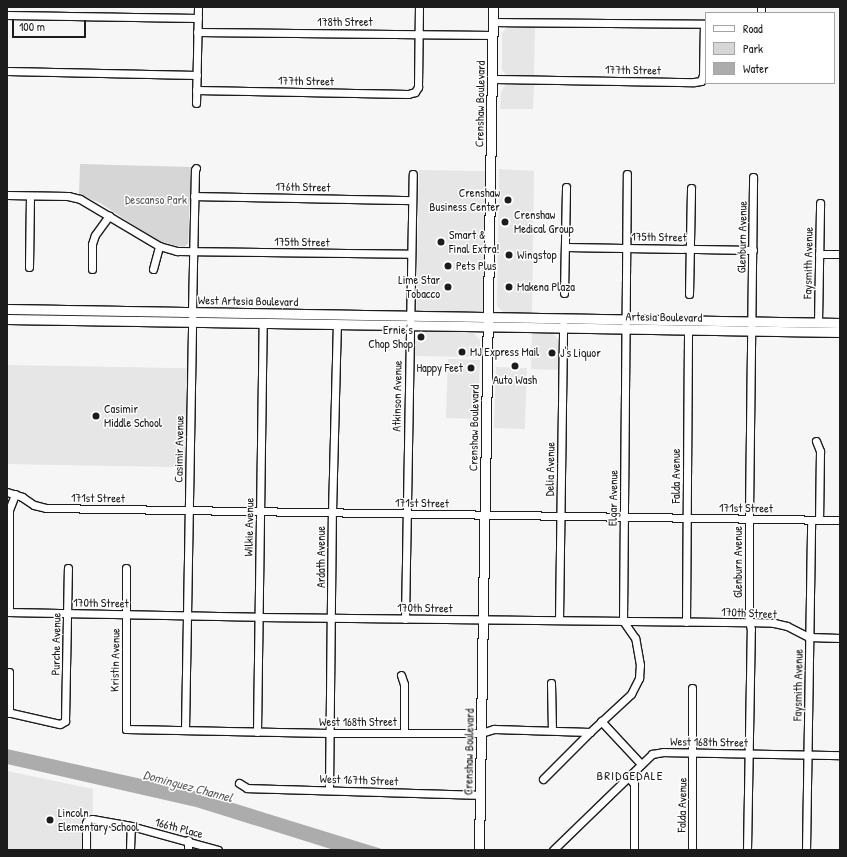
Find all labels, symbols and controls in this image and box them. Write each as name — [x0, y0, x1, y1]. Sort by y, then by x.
scale bar — [14, 12, 88, 38]
legend — [705, 12, 835, 84]
street label: 178th Street — [317, 15, 373, 29]
text: 100 m — [19, 18, 45, 35]
text: Road — [743, 20, 763, 37]
text: Park — [743, 40, 763, 57]
text: Water — [743, 60, 769, 77]
street label: Crenshaw Boulevard — [472, 61, 488, 147]
street label: 177th Street — [605, 62, 661, 78]
street label: 177th Street — [278, 73, 334, 89]
street label: 176th Street — [275, 179, 331, 195]
place label: Crenshaw Business Center — [429, 186, 500, 214]
park label: Descanso Park — [125, 193, 187, 207]
marker: Crenshaw Business Center — [503, 195, 513, 205]
street label: Glenburn Avenue — [734, 201, 750, 273]
place label: Crenshaw Medical Group — [514, 208, 574, 236]
marker: Crenshaw Medical Group — [499, 216, 511, 228]
street label: Faysmith Avenue — [800, 227, 816, 299]
place label: Smart & Final Extra! — [449, 228, 499, 256]
street label: 175th Street — [631, 229, 687, 245]
street label: 175th Street — [274, 234, 330, 250]
marker: Smart & Final Extra! — [436, 237, 446, 247]
place label: Wingstop — [517, 248, 557, 262]
marker: Wingstop — [504, 250, 514, 260]
place label: Pets Plus — [456, 259, 496, 273]
marker: Pets Plus — [443, 261, 453, 271]
place label: Lime Star Tobacco — [398, 273, 440, 301]
place label: Makena Plaza — [517, 280, 575, 294]
marker: Lime Star Tobacco — [443, 282, 453, 292]
marker: Makena Plaza — [504, 282, 514, 292]
street label: West Artesia Boulevard — [198, 293, 298, 309]
street label: Artesia Boulevard — [626, 309, 702, 325]
place label: Ernie’s Chop Shop — [368, 323, 413, 351]
marker: Ernie’s Chop Shop — [416, 332, 426, 342]
place label: MJ Express Mail — [470, 345, 539, 359]
place label: J's Liquor — [560, 346, 601, 360]
marker: MJ Express Mail — [457, 347, 467, 357]
marker: J's Liquor — [547, 348, 557, 358]
street label: Atkinson Avenue — [389, 360, 405, 432]
place label: Happy Feet — [416, 361, 463, 375]
marker: Auto Wash — [510, 361, 520, 371]
marker: Happy Feet — [466, 363, 476, 373]
place label: Auto Wash — [493, 373, 537, 387]
street label: Crenshaw Boulevard — [466, 385, 482, 471]
place label: Casimir Middle School — [104, 402, 162, 430]
marker: Casimir Middle School — [91, 411, 101, 421]
street label: Casimir Avenue — [171, 415, 187, 483]
street label: Delia Avenue — [542, 442, 558, 496]
street label: Falda Avenue — [669, 449, 683, 503]
street label: Elgar Avenue — [605, 470, 621, 526]
street label: 171st Street — [71, 490, 125, 506]
street label: 171st Street — [395, 495, 449, 511]
street label: Wilkie Avenue — [241, 497, 257, 557]
street label: 171st Street — [719, 500, 773, 516]
street label: Ardath Avenue — [314, 526, 328, 588]
street label: Glenburn Avenue — [731, 526, 745, 598]
street label: 170th Street — [73, 595, 129, 611]
street label: 170th Street — [397, 600, 453, 616]
street label: 170th Street — [721, 604, 777, 622]
street label: Purche Avenue — [48, 612, 64, 676]
street label: Kristin Avenue — [107, 628, 123, 692]
street label: Faysmith Avenue — [790, 649, 806, 721]
street label: Crenshaw Boulevard — [461, 709, 477, 795]
street label: West 168th Street — [319, 715, 397, 729]
street label: West 168th Street — [670, 734, 748, 750]
water label: Dominguez Channel — [142, 767, 234, 805]
district label: BRIDGEDALE — [597, 767, 663, 783]
street label: West 167th Street — [319, 771, 399, 789]
street label: Falda Avenue — [674, 777, 690, 833]
place label: Lincoln Elementary School — [58, 806, 139, 834]
marker: Lincoln Elementary School — [45, 815, 55, 825]
street label: 166th Place — [153, 815, 205, 841]

